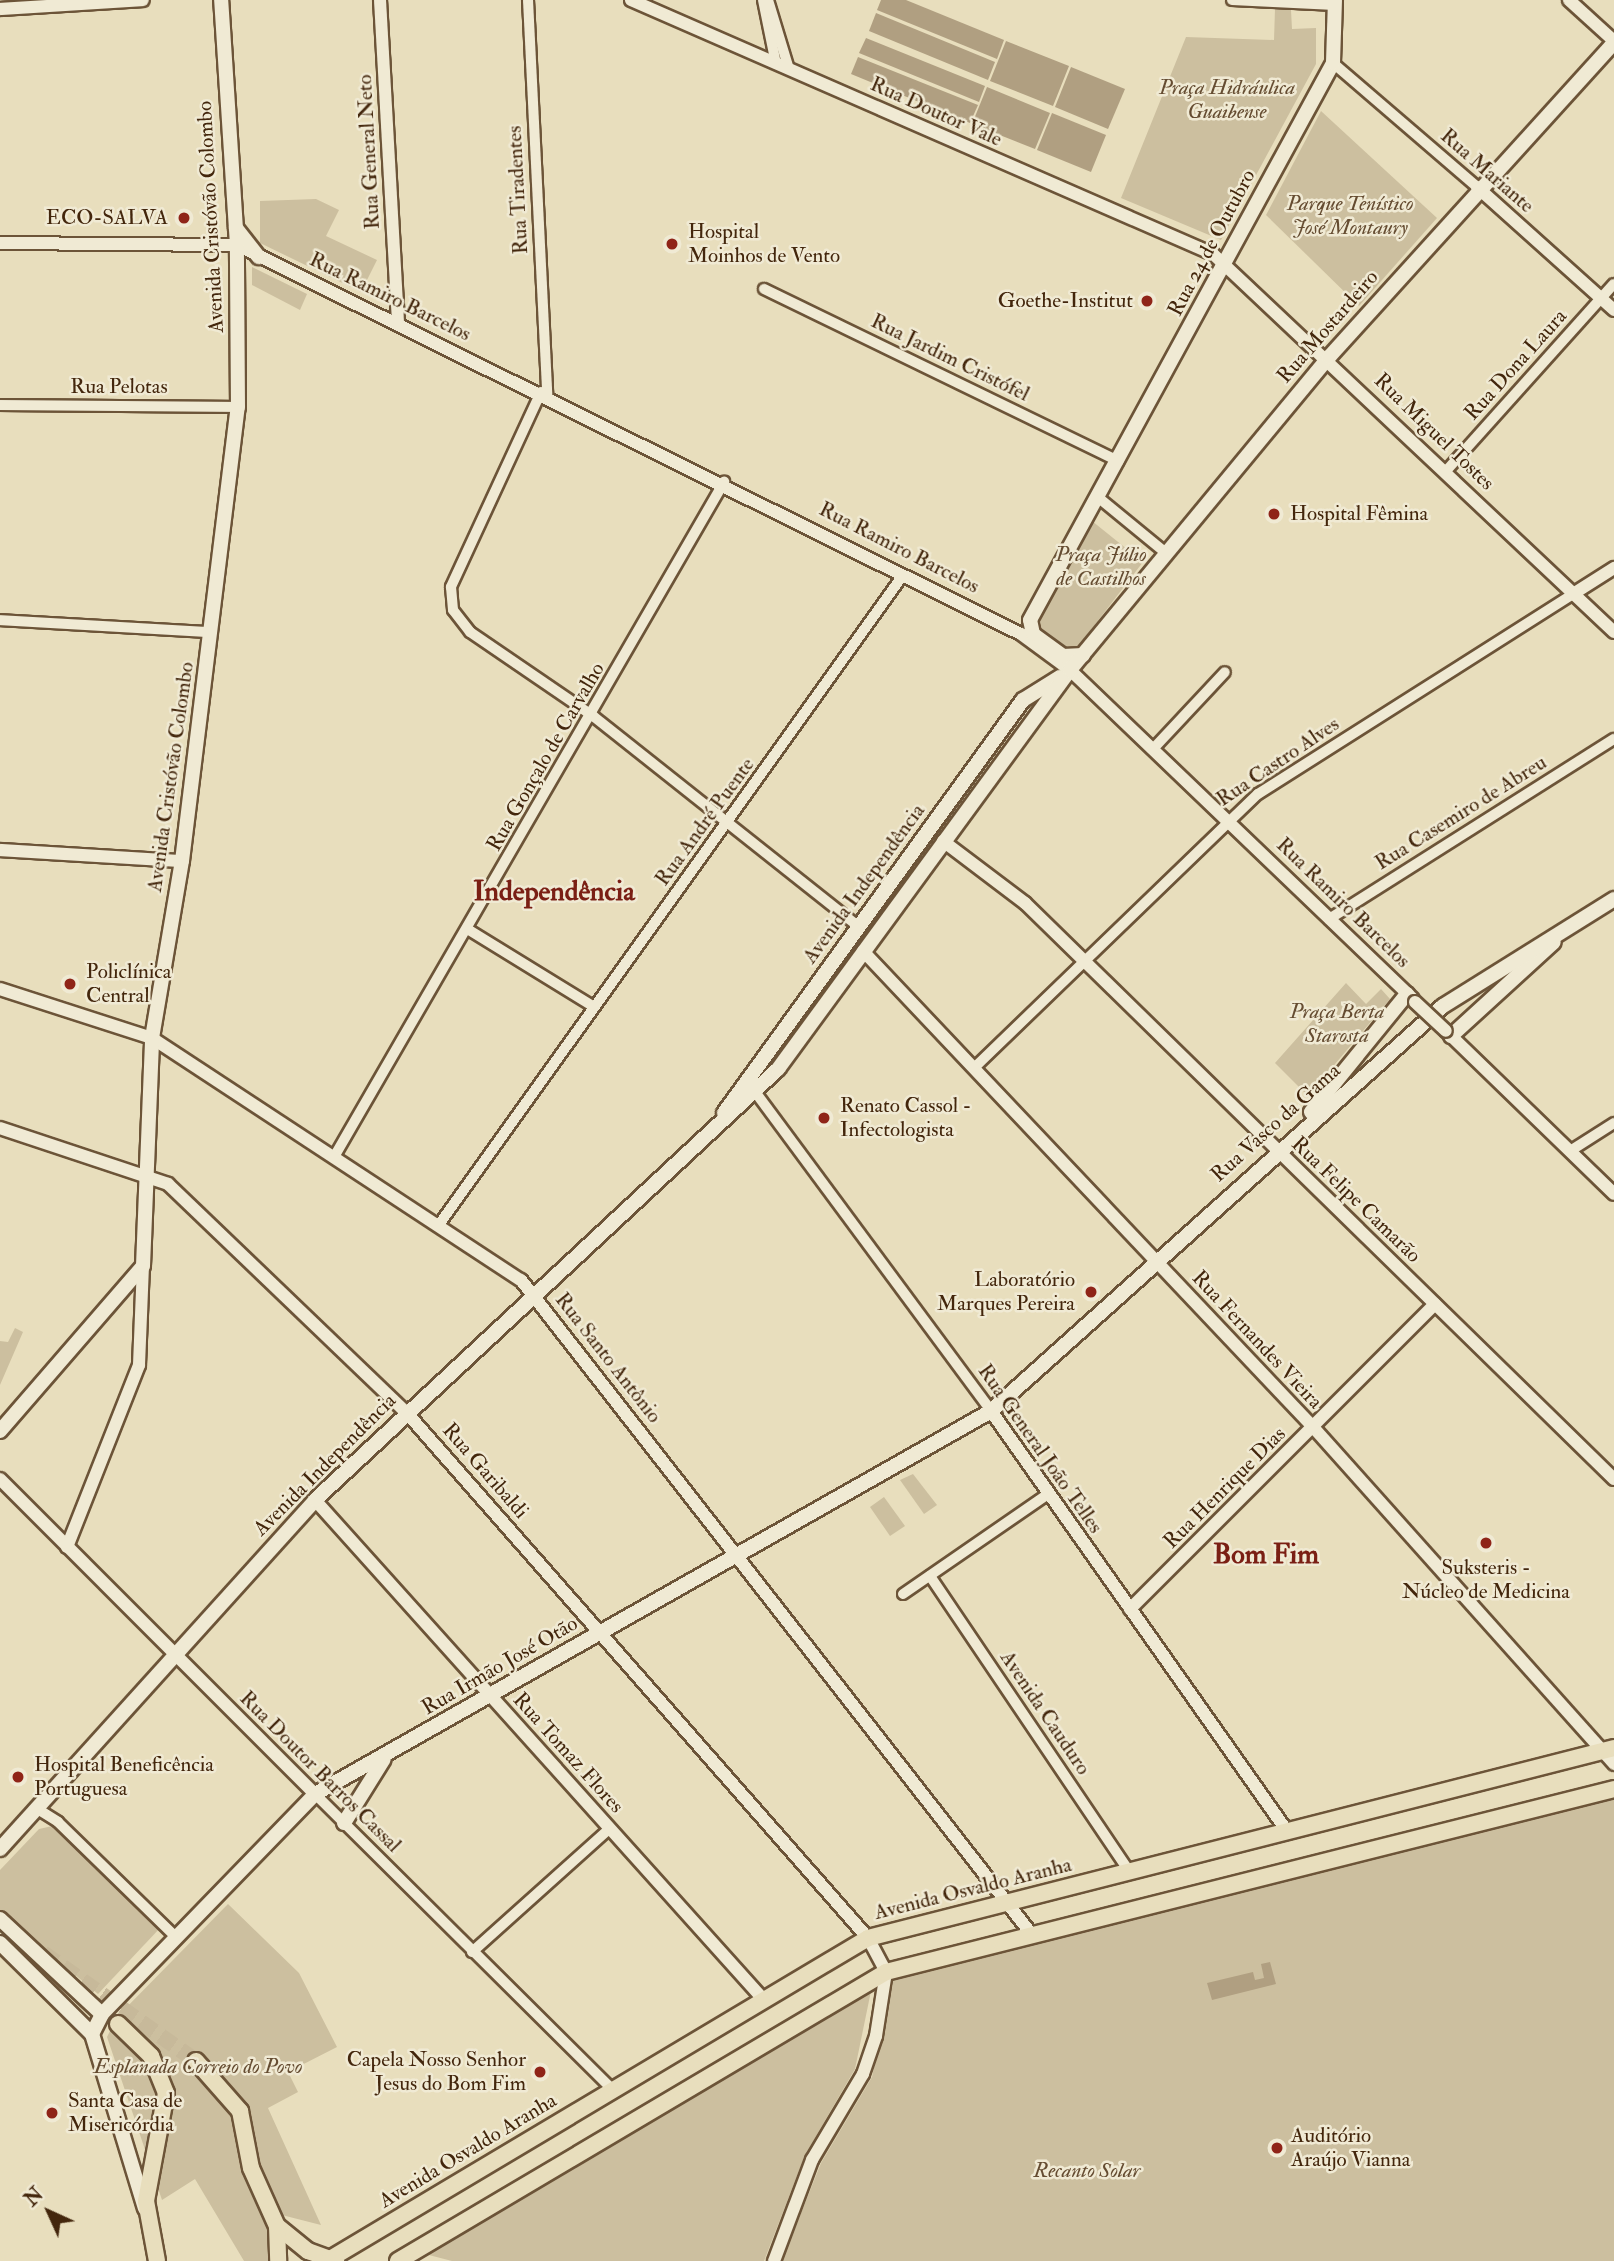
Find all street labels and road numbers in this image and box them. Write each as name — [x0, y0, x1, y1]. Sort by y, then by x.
street label: Rua Doutor Vale — [866, 72, 1006, 152]
street label: Rua General Neto — [352, 74, 386, 230]
street label: Avenida Cristóvão Colombo — [192, 100, 230, 334]
street label: Rua Mariante — [1435, 123, 1539, 219]
street label: Rua Tiradentes — [502, 125, 534, 255]
street label: Rua 24 de Outubro — [1163, 165, 1261, 321]
street label: Rua Ramiro Barcelos — [305, 247, 475, 347]
street label: Rua Mostardeiro — [1272, 265, 1384, 389]
street label: Rua Dona Laura — [1459, 304, 1573, 426]
street label: Rua Jardim Cristófel — [867, 309, 1033, 407]
street label: Rua Miguel Tostes — [1369, 368, 1499, 496]
street label: Rua Pelotas — [70, 374, 168, 400]
street label: Rua Ramiro Barcelos — [815, 497, 983, 599]
street label: Rua Gonçalo de Carvalho — [482, 658, 610, 856]
street label: Avenida Cristóvão Colombo — [142, 660, 200, 894]
street label: Rua Castro Alves — [1212, 712, 1344, 812]
street label: Rua Casemiro de Abreu — [1371, 750, 1551, 876]
street label: Rua André Puente — [650, 753, 760, 891]
street label: Avenida Independência — [798, 799, 930, 969]
street label: Rua Ramiro Barcelos — [1271, 833, 1415, 973]
street label: Rua Vasco da Gama — [1206, 1058, 1346, 1188]
street label: Rua Felipe Camarão — [1286, 1132, 1426, 1268]
street label: Rua Fernandes Vieira — [1186, 1266, 1328, 1414]
street label: Rua Santo Antônio — [549, 1288, 667, 1428]
street label: Rua General João Telles — [972, 1360, 1108, 1538]
street label: Avenida Independência — [248, 1388, 402, 1542]
street label: Rua Garibaldi — [437, 1418, 533, 1524]
street label: Rua Henrique Dias — [1159, 1422, 1291, 1554]
street label: Rua Irmão José Otão — [418, 1611, 582, 1721]
street label: Avenida Cauduro — [994, 1646, 1096, 1780]
street label: Rua Doutor Barros Cassal — [234, 1686, 406, 1858]
street label: Rua Tomaz Flores — [507, 1688, 629, 1818]
street label: Avenida Osvaldo Aranha — [872, 1852, 1074, 1926]
street label: Avenida Osvaldo Aranha — [375, 2088, 561, 2214]

